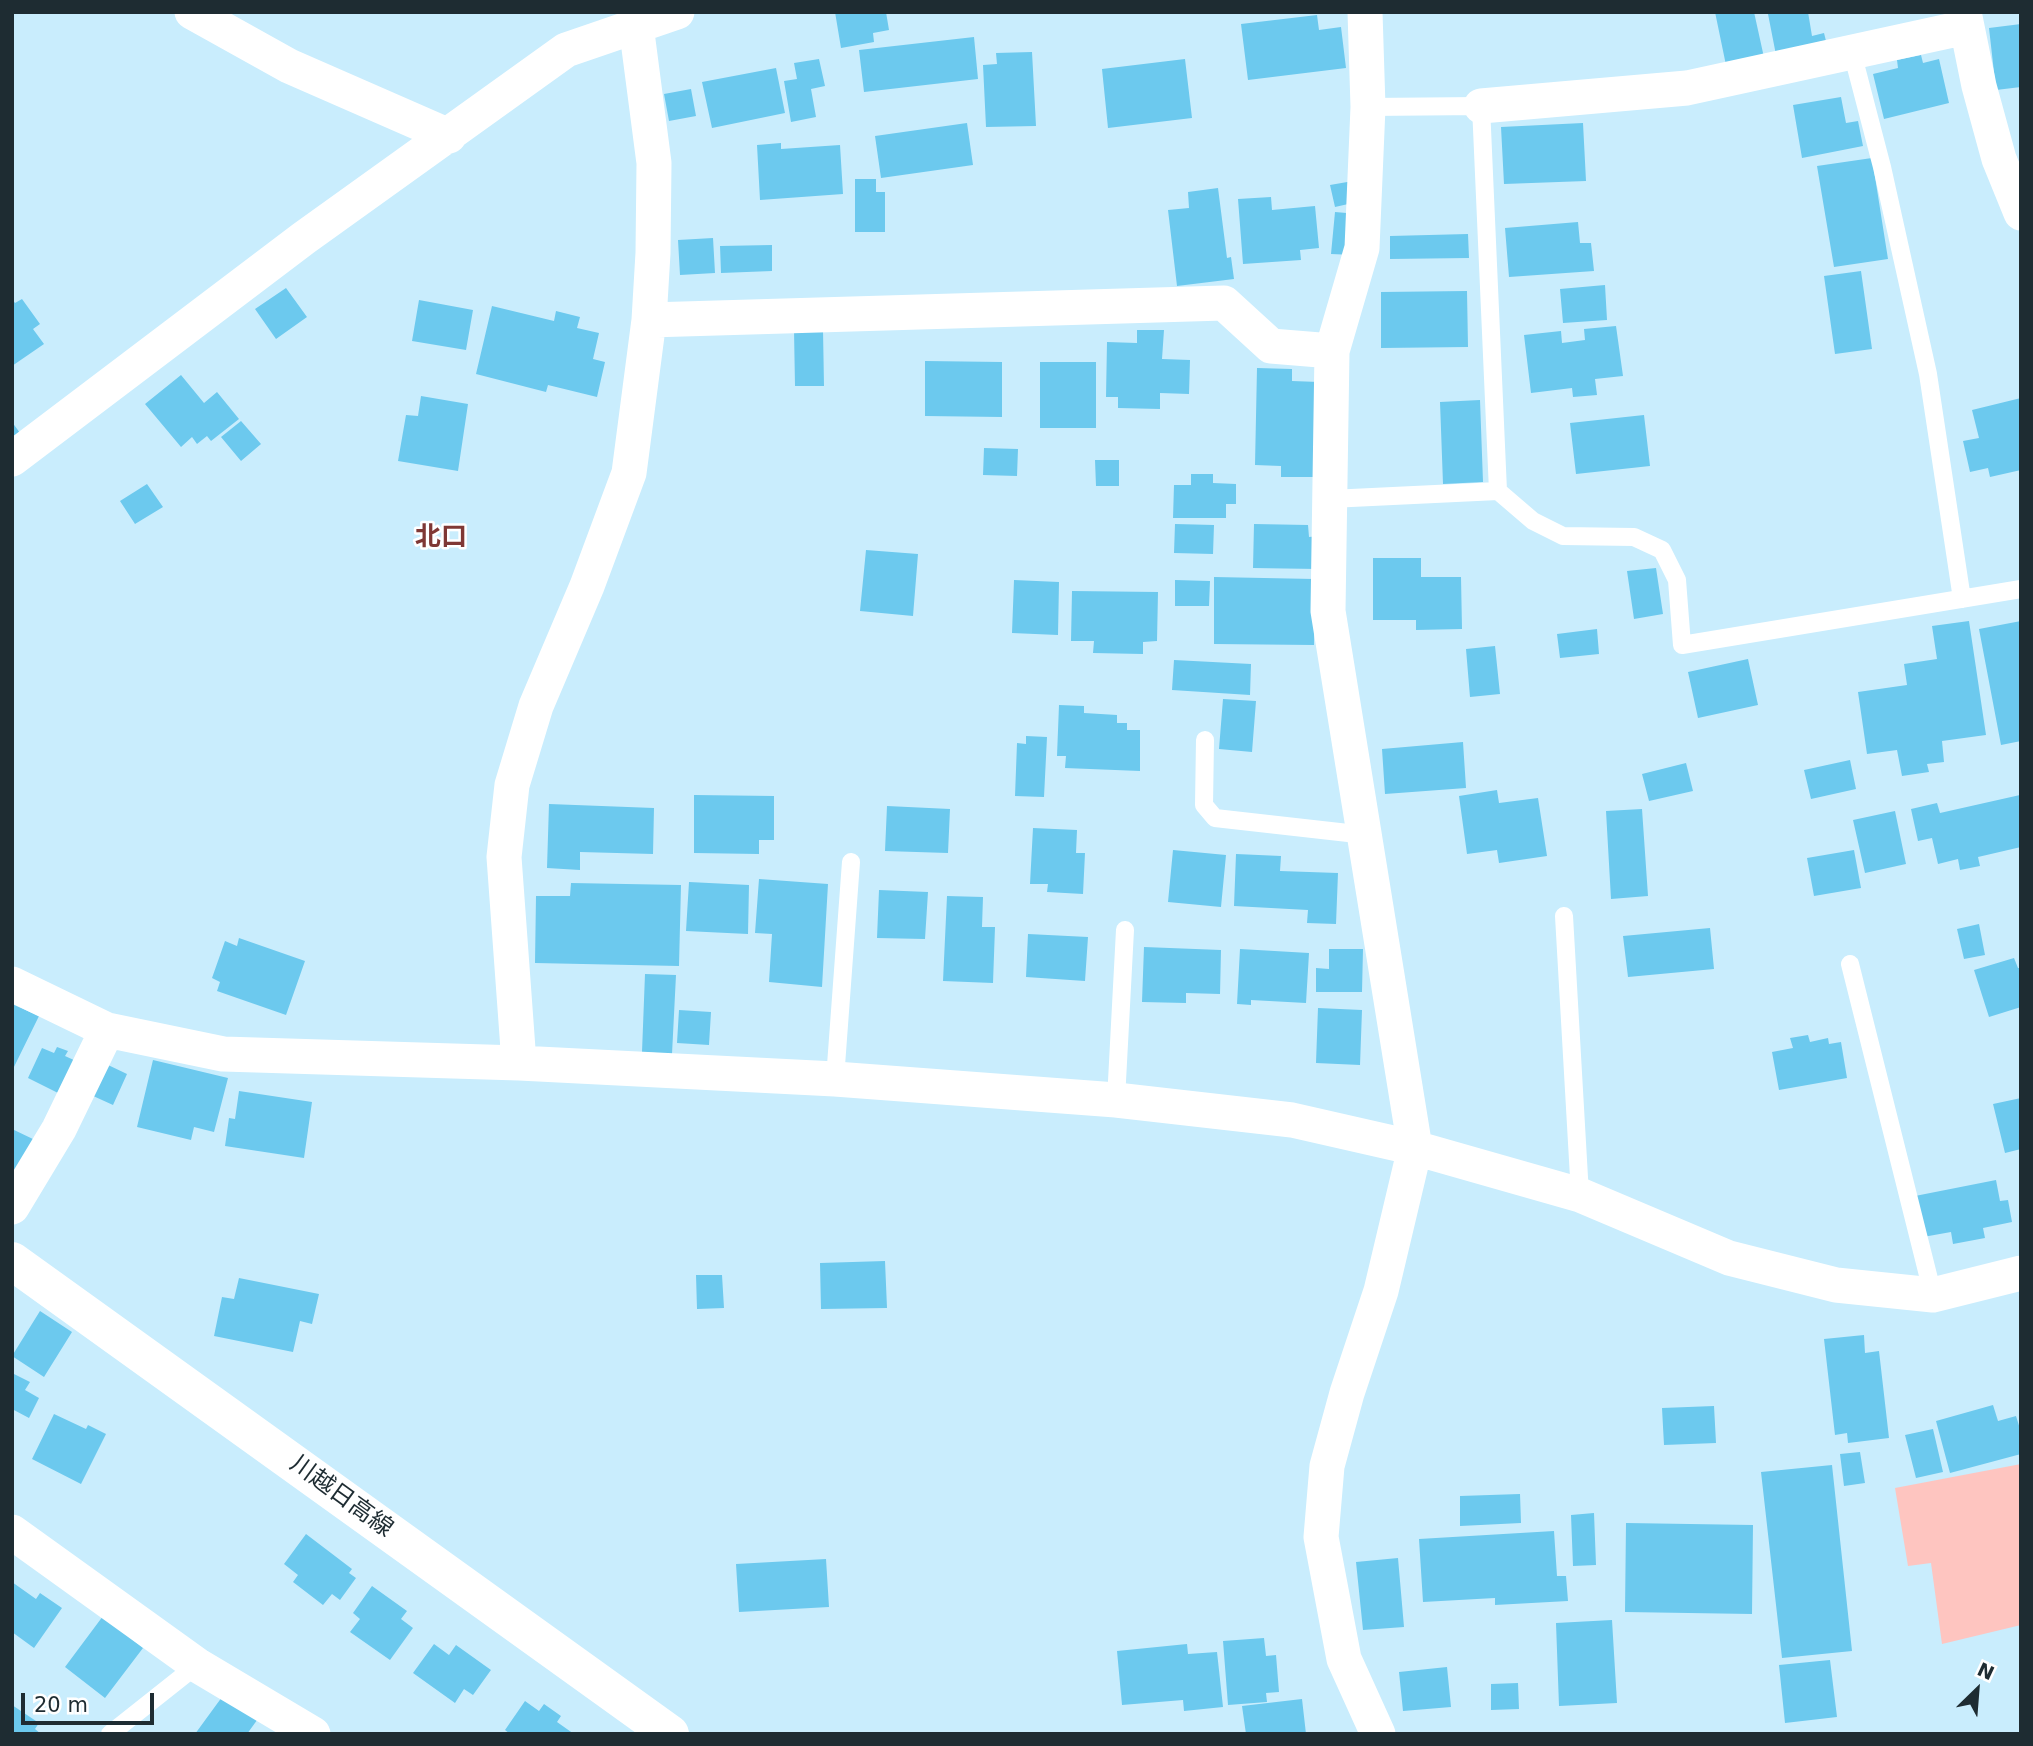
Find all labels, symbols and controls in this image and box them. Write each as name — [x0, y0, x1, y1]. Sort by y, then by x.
district label: 北口 — [415, 522, 467, 554]
street label: 川越日高線 — [284, 1450, 398, 1544]
north arrow — [1942, 1655, 2012, 1725]
text: N — [1974, 1658, 1998, 1684]
scale bar — [24, 1680, 158, 1724]
text: 20 m — [34, 1693, 88, 1717]

